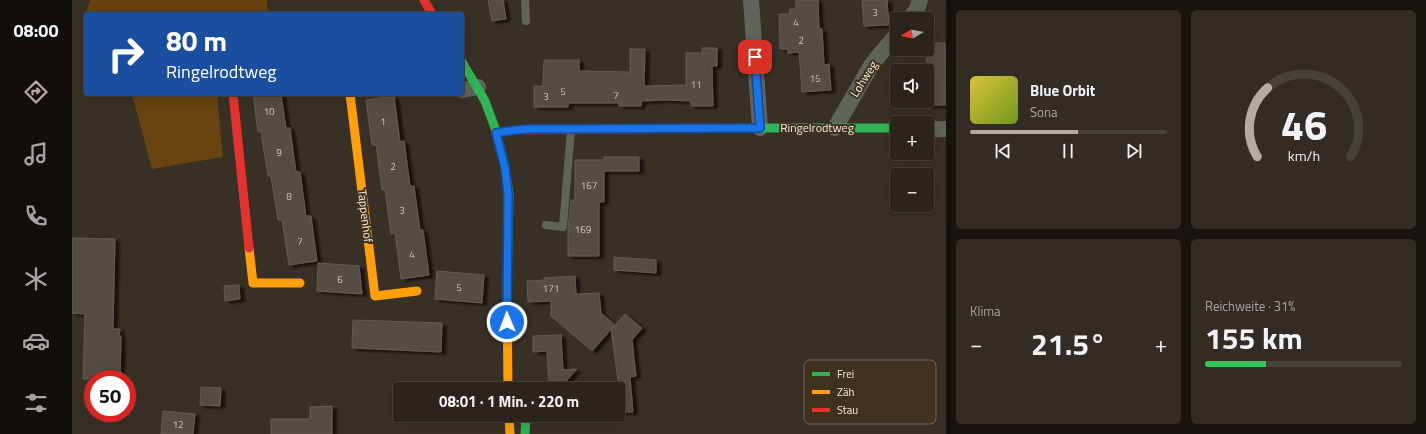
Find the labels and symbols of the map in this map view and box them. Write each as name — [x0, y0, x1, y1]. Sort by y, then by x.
house number: 3 — [872, 5, 878, 20]
north arrow — [890, 12, 934, 56]
house number: 4 — [793, 15, 799, 30]
house number: 2 — [798, 33, 804, 48]
pin — [738, 40, 772, 74]
street label: Lohweg — [845, 57, 882, 101]
house number: 15 — [809, 71, 821, 86]
house number: 11 — [690, 77, 702, 92]
house number: 5 — [560, 84, 566, 99]
house number: 7 — [613, 88, 619, 103]
house number: 3 — [543, 89, 549, 104]
house number: 10 — [263, 104, 275, 119]
house number: 1 — [380, 114, 386, 129]
street label: Ringelrodtweg — [780, 118, 854, 137]
house number: 9 — [276, 145, 282, 160]
house number: 2 — [390, 159, 396, 174]
house number: 167 — [581, 178, 597, 193]
street label: Tappenhof — [353, 188, 378, 244]
house number: 8 — [286, 189, 292, 204]
house number: 3 — [399, 203, 405, 218]
house number: 169 — [575, 222, 592, 237]
house number: 7 — [297, 234, 303, 249]
house number: 4 — [409, 247, 415, 262]
house number: 6 — [337, 272, 343, 287]
house number: 5 — [456, 280, 462, 295]
house number: 171 — [543, 281, 559, 296]
position arrow — [486, 301, 528, 343]
legend — [804, 360, 936, 424]
text: Frei — [837, 366, 854, 382]
speed limit sign: 50 — [84, 370, 136, 422]
text: Zäh — [837, 384, 854, 400]
text: Stau — [837, 402, 858, 418]
house number: 12 — [172, 417, 184, 432]

